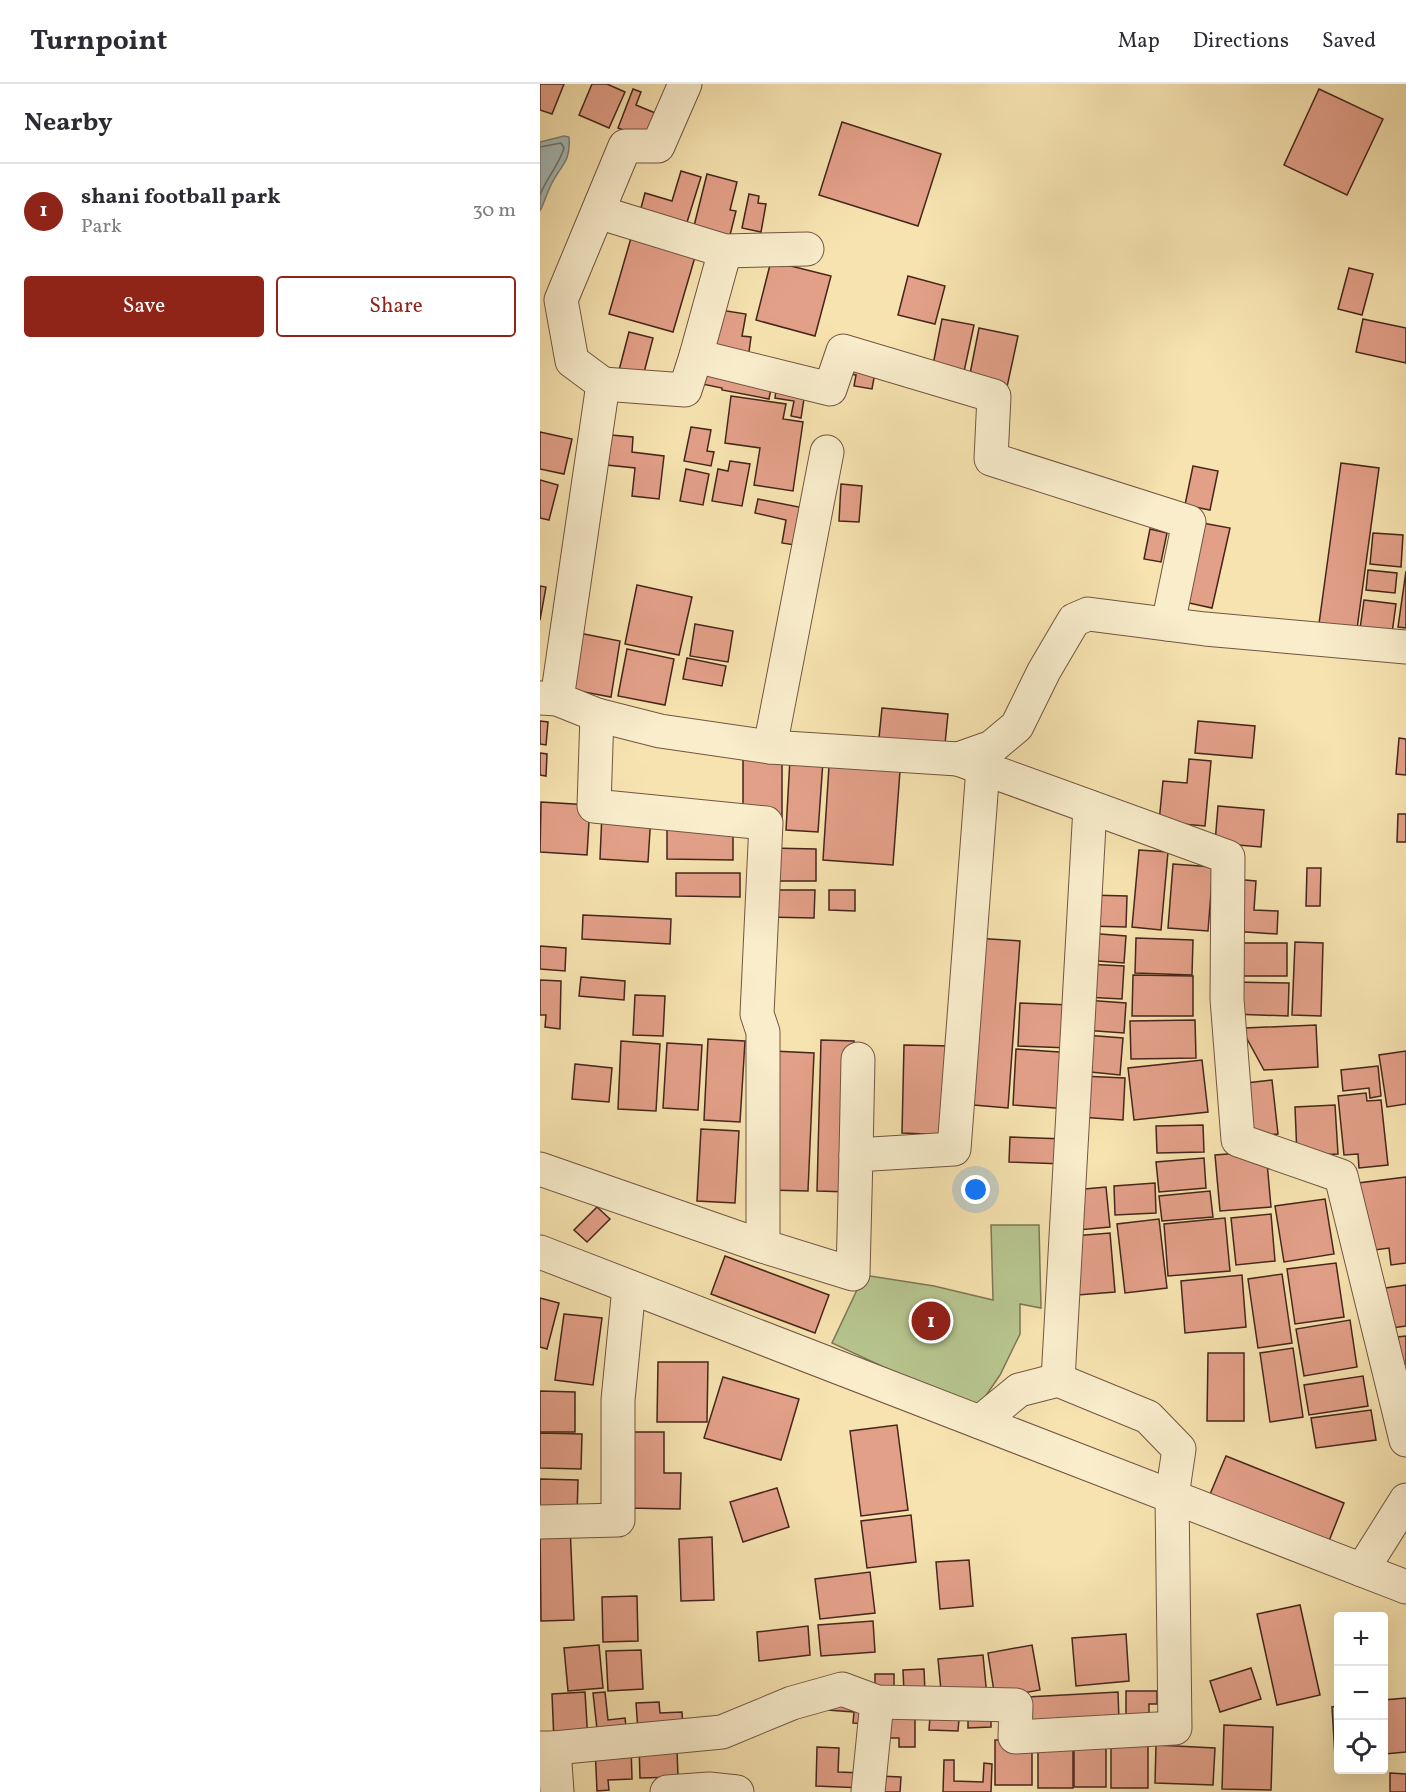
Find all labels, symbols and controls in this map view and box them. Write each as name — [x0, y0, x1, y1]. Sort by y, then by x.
text: Turnpoint — [30, 22, 167, 61]
text: Map — [1118, 27, 1160, 56]
text: Directions — [1193, 27, 1289, 56]
text: Saved — [1322, 27, 1376, 56]
text: Nearby — [24, 105, 113, 141]
text: shani football park — [81, 182, 281, 213]
text: 1 — [39, 197, 48, 225]
text: 30 m — [472, 197, 516, 225]
text: Park — [81, 213, 122, 241]
button: Save — [24, 276, 264, 337]
button: Share — [276, 276, 516, 337]
your location — [961, 1175, 990, 1204]
pin: 1 — [912, 1298, 950, 1344]
map controls — [1334, 1612, 1388, 1774]
button: + — [1334, 1612, 1388, 1666]
button: − — [1334, 1666, 1388, 1720]
button: locate — [1334, 1720, 1388, 1774]

